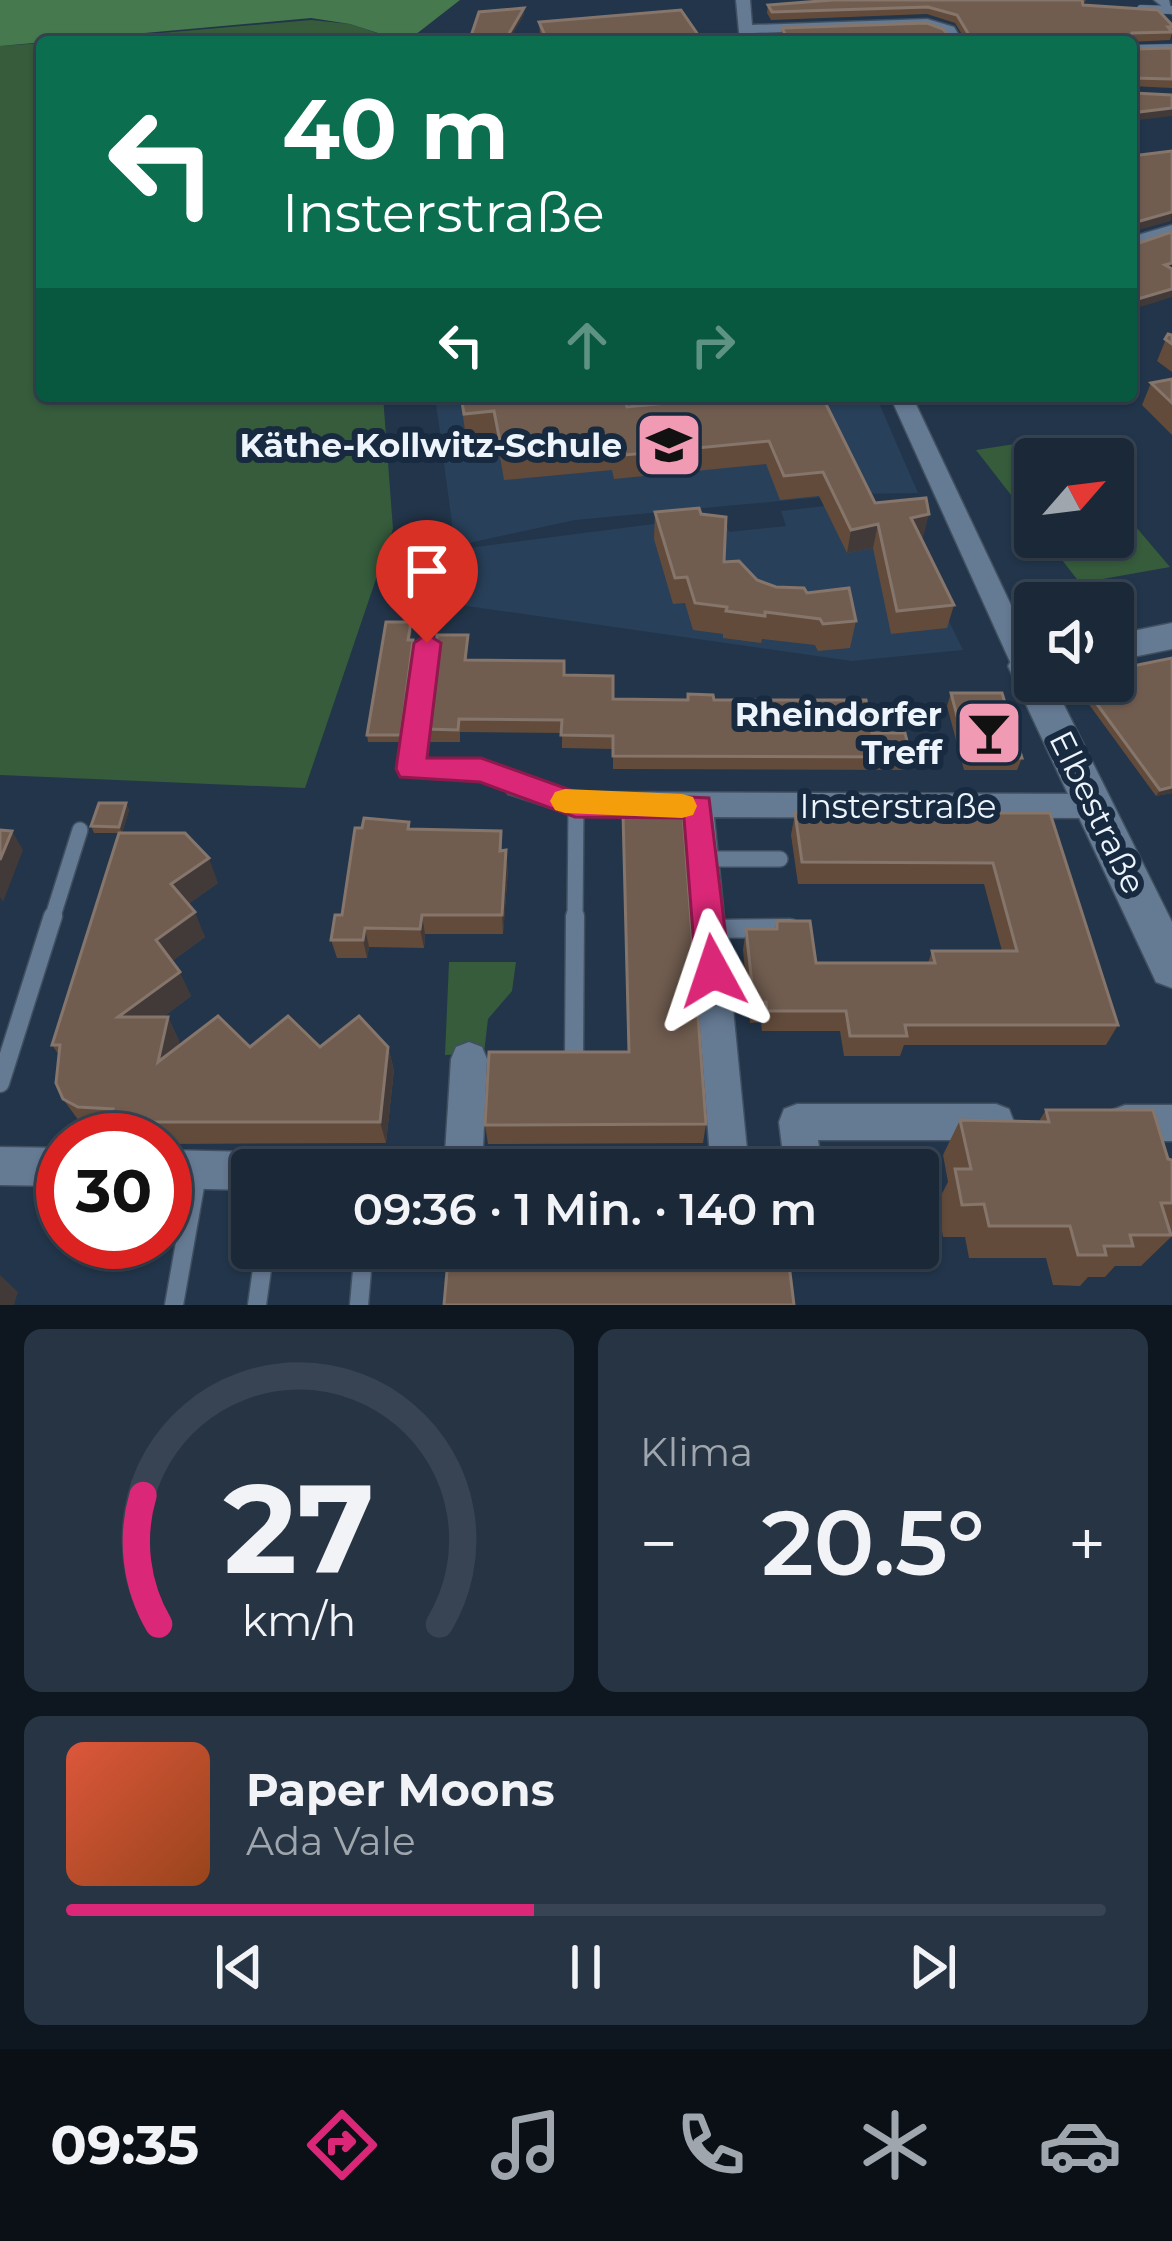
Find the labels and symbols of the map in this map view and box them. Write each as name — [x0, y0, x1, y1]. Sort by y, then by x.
school or university icon: Käthe-Kollwitz-Schule — [634, 410, 704, 480]
place label: Käthe-Kollwitz-Schule — [240, 425, 622, 465]
north arrow — [1014, 438, 1134, 558]
pin — [376, 520, 478, 643]
place label: Rheindorfer Treff — [735, 694, 943, 772]
bar icon: Rheindorfer Treff — [954, 698, 1024, 768]
street label: Elbestraße — [1041, 724, 1155, 900]
street label: Insterstraße — [799, 786, 997, 826]
position arrow — [650, 908, 776, 1034]
speed limit sign: 30 — [36, 1113, 192, 1269]

